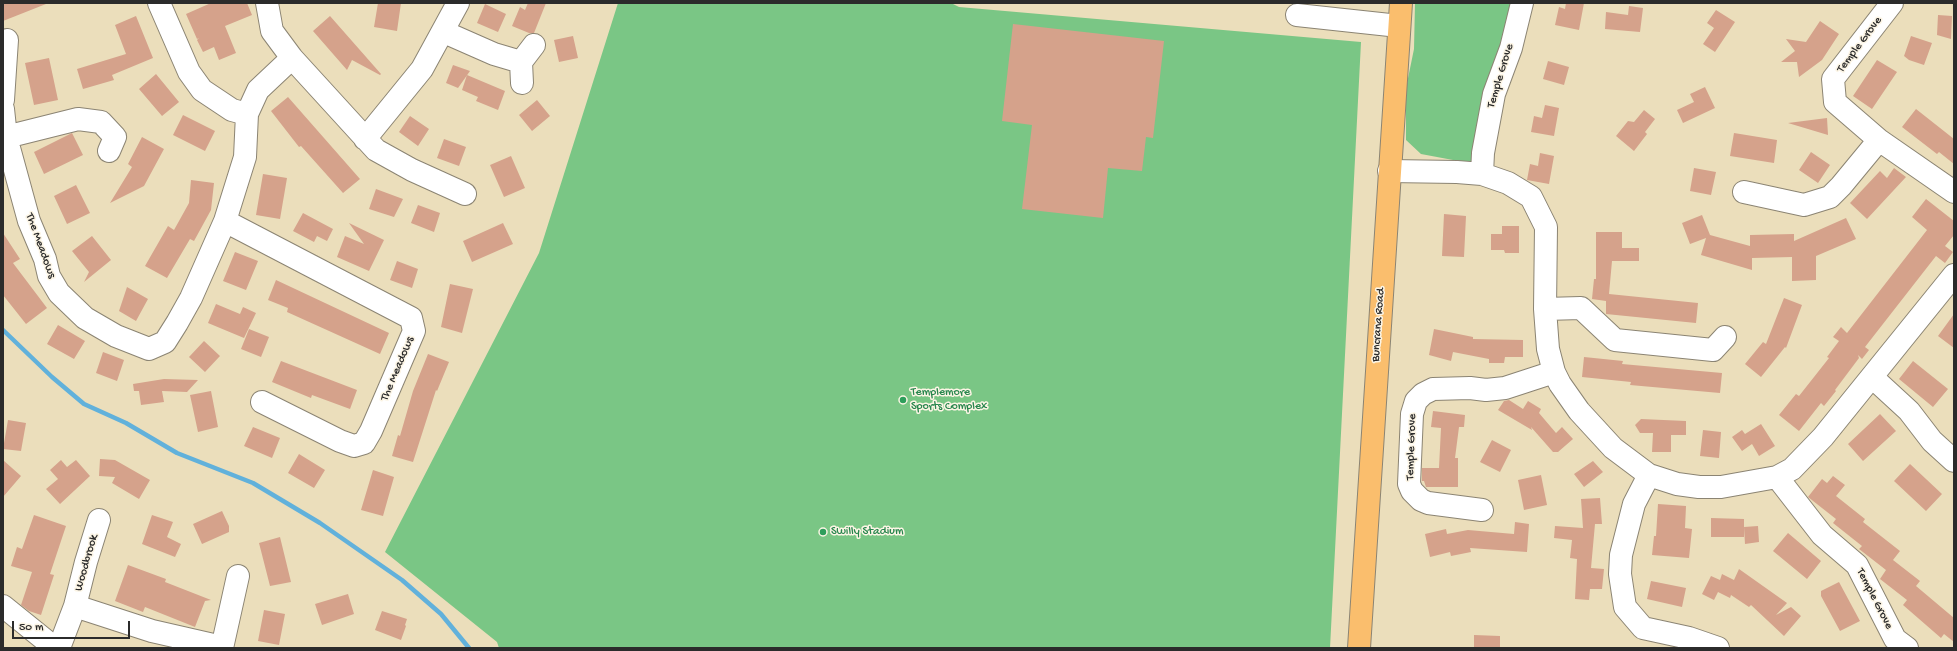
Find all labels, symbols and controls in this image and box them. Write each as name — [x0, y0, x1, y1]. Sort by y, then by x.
street label: Temple Grove — [1834, 14, 1886, 76]
street label: Temple Grove — [1484, 42, 1518, 110]
street label: The Meadows — [22, 211, 58, 281]
street label: Buncrana Road — [1369, 288, 1389, 362]
street label: The Meadows — [378, 335, 418, 403]
place label: Templemore Sports Complex — [911, 386, 987, 414]
marker: Templemore Sports Complex — [898, 395, 908, 405]
street label: Temple Grove — [1404, 414, 1420, 480]
place label: Swilly Stadium — [831, 525, 903, 539]
marker: Swilly Stadium — [818, 527, 828, 537]
street label: Woodbrook — [72, 533, 102, 593]
street label: Temple Grove — [1853, 566, 1895, 632]
scale bar — [14, 613, 132, 639]
text: 50 m — [19, 621, 44, 635]

